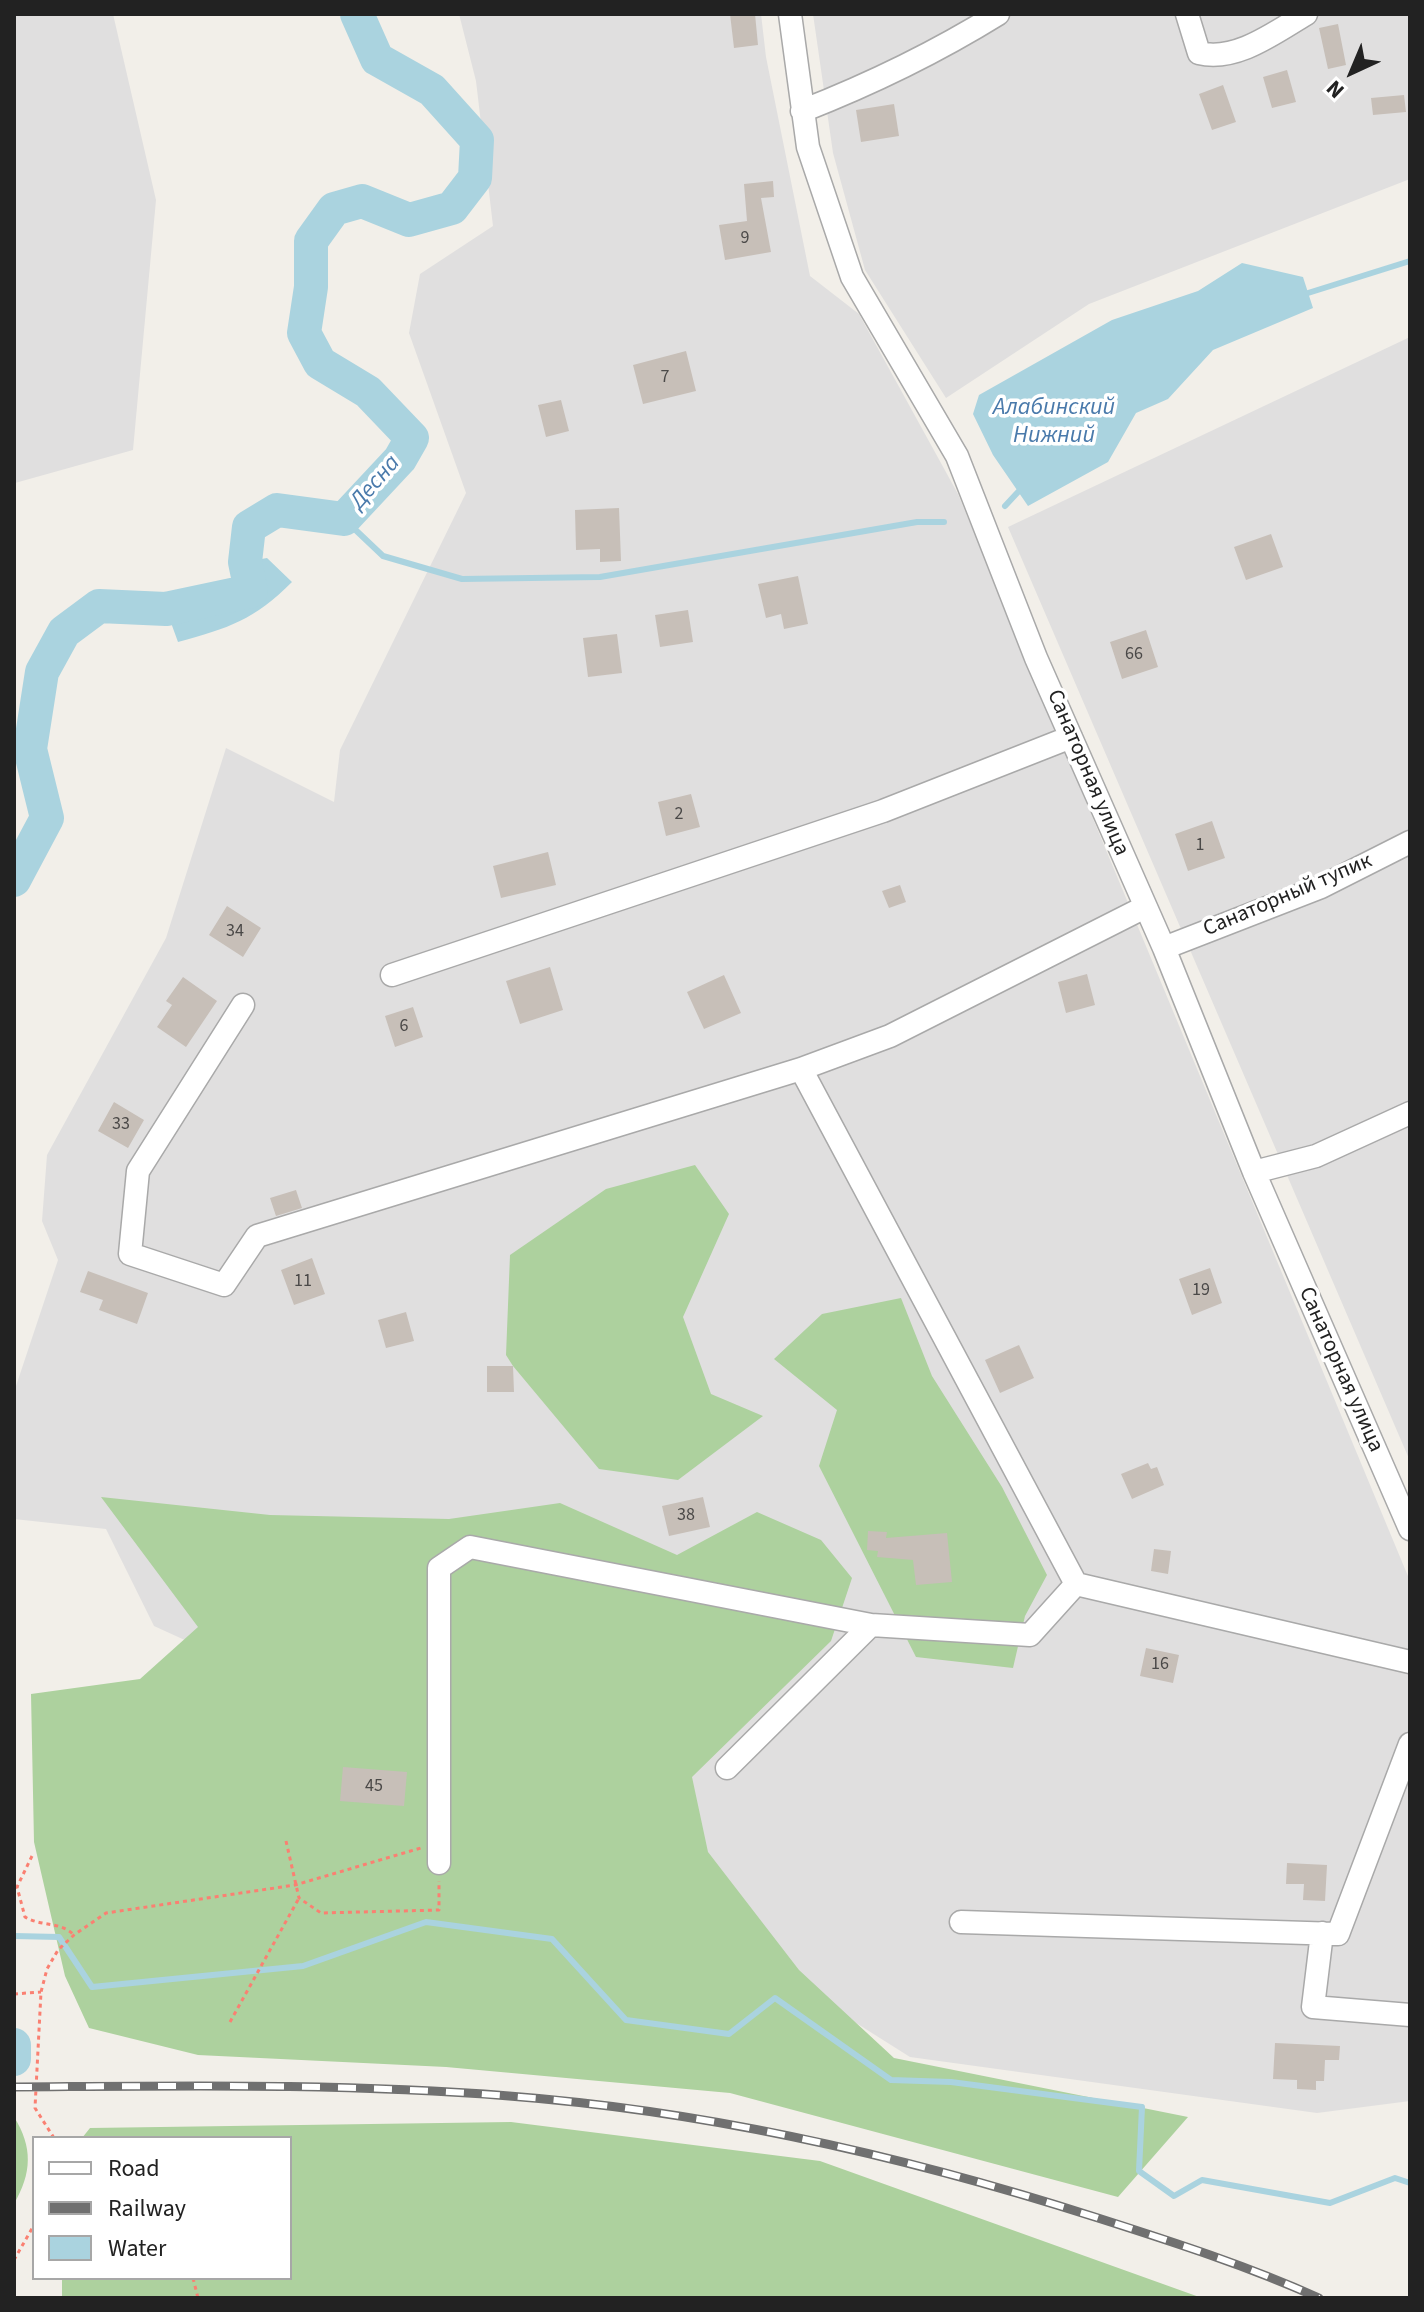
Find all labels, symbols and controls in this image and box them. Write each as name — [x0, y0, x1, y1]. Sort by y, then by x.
north arrow — [1312, 32, 1392, 112]
text: N — [1319, 73, 1352, 106]
house number: 9 — [741, 228, 749, 250]
house number: 7 — [661, 367, 669, 389]
water label: Алабинский Нижний — [993, 395, 1115, 451]
water label: Десна — [345, 450, 407, 516]
house number: 66 — [1125, 644, 1143, 666]
street label: Санаторная улица — [1040, 686, 1134, 860]
house number: 2 — [675, 804, 683, 826]
house number: 1 — [1196, 835, 1204, 857]
street label: Санаторный тупик — [1200, 849, 1376, 943]
house number: 34 — [226, 921, 244, 943]
house number: 6 — [400, 1016, 408, 1038]
house number: 33 — [112, 1114, 130, 1136]
house number: 11 — [294, 1271, 312, 1293]
house number: 19 — [1192, 1280, 1210, 1302]
street label: Санаторная улица — [1292, 1284, 1388, 1456]
house number: 38 — [677, 1505, 695, 1527]
house number: 16 — [1151, 1654, 1169, 1676]
house number: 45 — [365, 1776, 383, 1798]
legend — [32, 2136, 292, 2280]
text: Road — [108, 2151, 160, 2186]
text: Railway — [108, 2191, 186, 2226]
text: Water — [108, 2231, 166, 2266]

